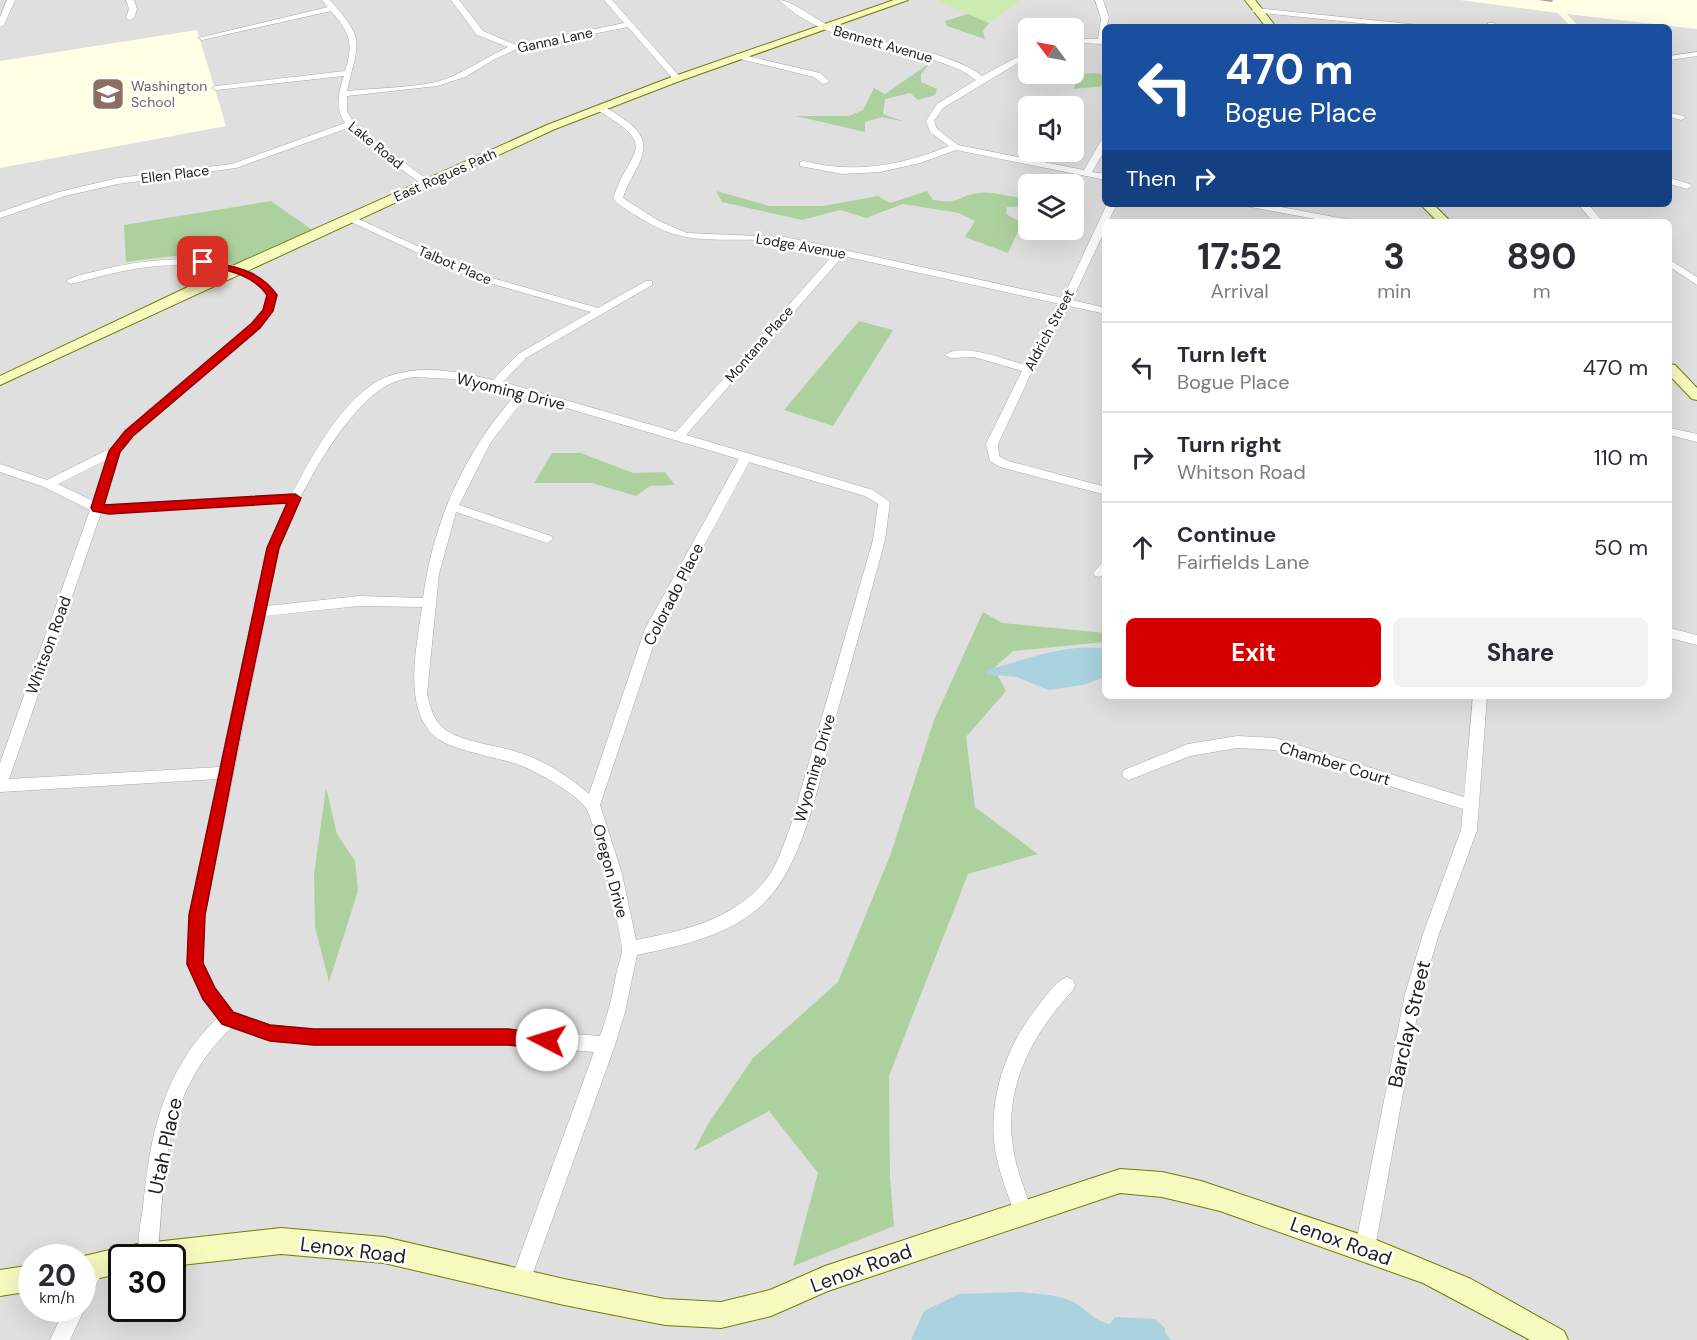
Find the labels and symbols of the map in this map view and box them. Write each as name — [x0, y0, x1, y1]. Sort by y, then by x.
north arrow — [1018, 18, 1084, 84]
street label: Bennett Avenue — [831, 21, 935, 67]
street label: Ganna Lane — [516, 23, 594, 57]
school or university icon: Washington School — [90, 76, 126, 112]
place label: Washington School — [131, 77, 207, 111]
street label: Lake Road — [345, 117, 407, 173]
street label: East Rogues Path — [391, 144, 499, 206]
street label: Ellen Place — [140, 161, 210, 187]
street label: Lodge Avenue — [755, 229, 847, 263]
pin — [177, 236, 228, 287]
street label: Talbot Place — [415, 241, 495, 289]
street label: Aldrich Street — [1020, 286, 1078, 374]
street label: Montana Place — [721, 302, 797, 386]
street label: Wyoming Drive — [454, 368, 568, 415]
street label: Colorado Place — [639, 539, 708, 649]
street label: Whitson Road — [21, 593, 76, 697]
street label: Wyoming Drive — [789, 712, 840, 825]
street label: Chamber Court — [1277, 737, 1393, 790]
street label: Oregon Drive — [588, 822, 633, 920]
street label: Barclay Street — [1382, 958, 1436, 1090]
position arrow — [515, 1008, 579, 1072]
street label: Utah Place — [142, 1095, 188, 1197]
street label: Lenox Road — [1287, 1211, 1395, 1271]
street label: Lenox Road — [299, 1231, 407, 1269]
street label: Lenox Road — [807, 1238, 915, 1298]
speed limit sign: 30 — [108, 1244, 186, 1322]

